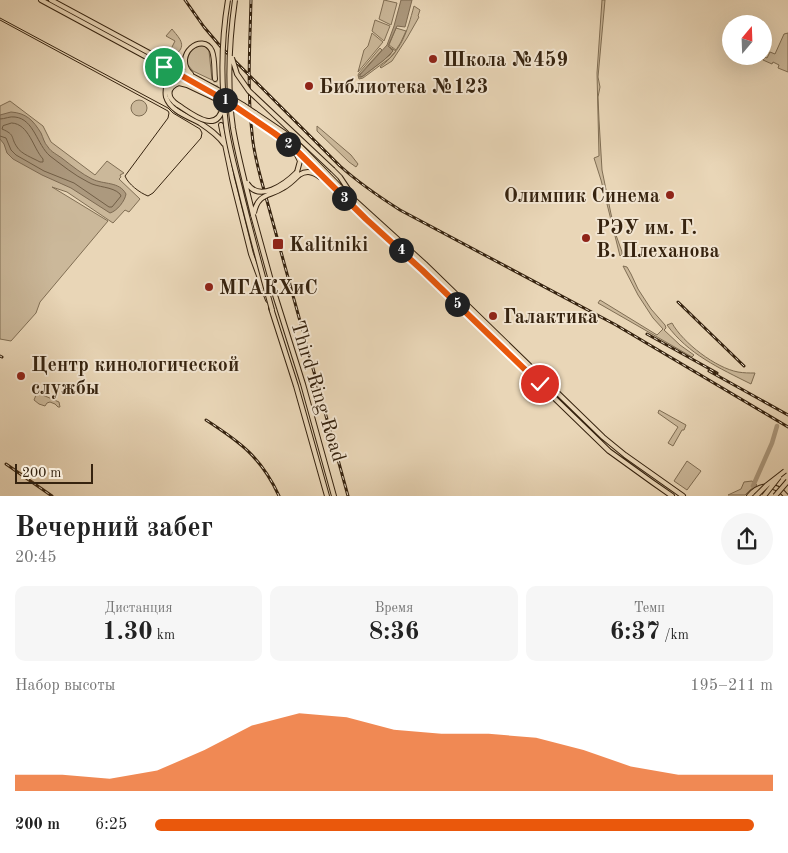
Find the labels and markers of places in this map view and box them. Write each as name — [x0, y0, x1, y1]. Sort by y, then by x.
pin — [143, 46, 185, 88]
place label: Школа №459 — [443, 50, 568, 71]
marker: Школа №459 — [427, 53, 439, 65]
place label: Библиотека №123 — [319, 78, 488, 98]
marker: Библиотека №123 — [303, 80, 315, 92]
pin: 1 — [212, 88, 238, 112]
pin: 2 — [276, 132, 300, 156]
pin: 3 — [332, 186, 356, 210]
place label: Олимпик Синема — [504, 187, 660, 207]
marker: Олимпик Синема — [664, 189, 676, 201]
place label: РЭУ им. Г. В. Плеханова — [596, 219, 720, 262]
marker: РЭУ им. Г. В. Плеханова — [580, 232, 592, 244]
place label: Kalitniki — [289, 236, 368, 256]
marker: Kalitniki — [271, 237, 285, 251]
pin: 4 — [388, 238, 414, 262]
place label: МГАКХиС — [219, 279, 318, 299]
marker: МГАКХиС — [203, 281, 215, 293]
pin: 5 — [444, 292, 470, 316]
place label: Галактика — [503, 308, 598, 328]
marker: Галактика — [487, 310, 499, 322]
place label: Центр кинологической службы — [31, 356, 239, 399]
pin — [519, 363, 561, 405]
marker: Центр кинологической службы — [15, 370, 27, 382]

